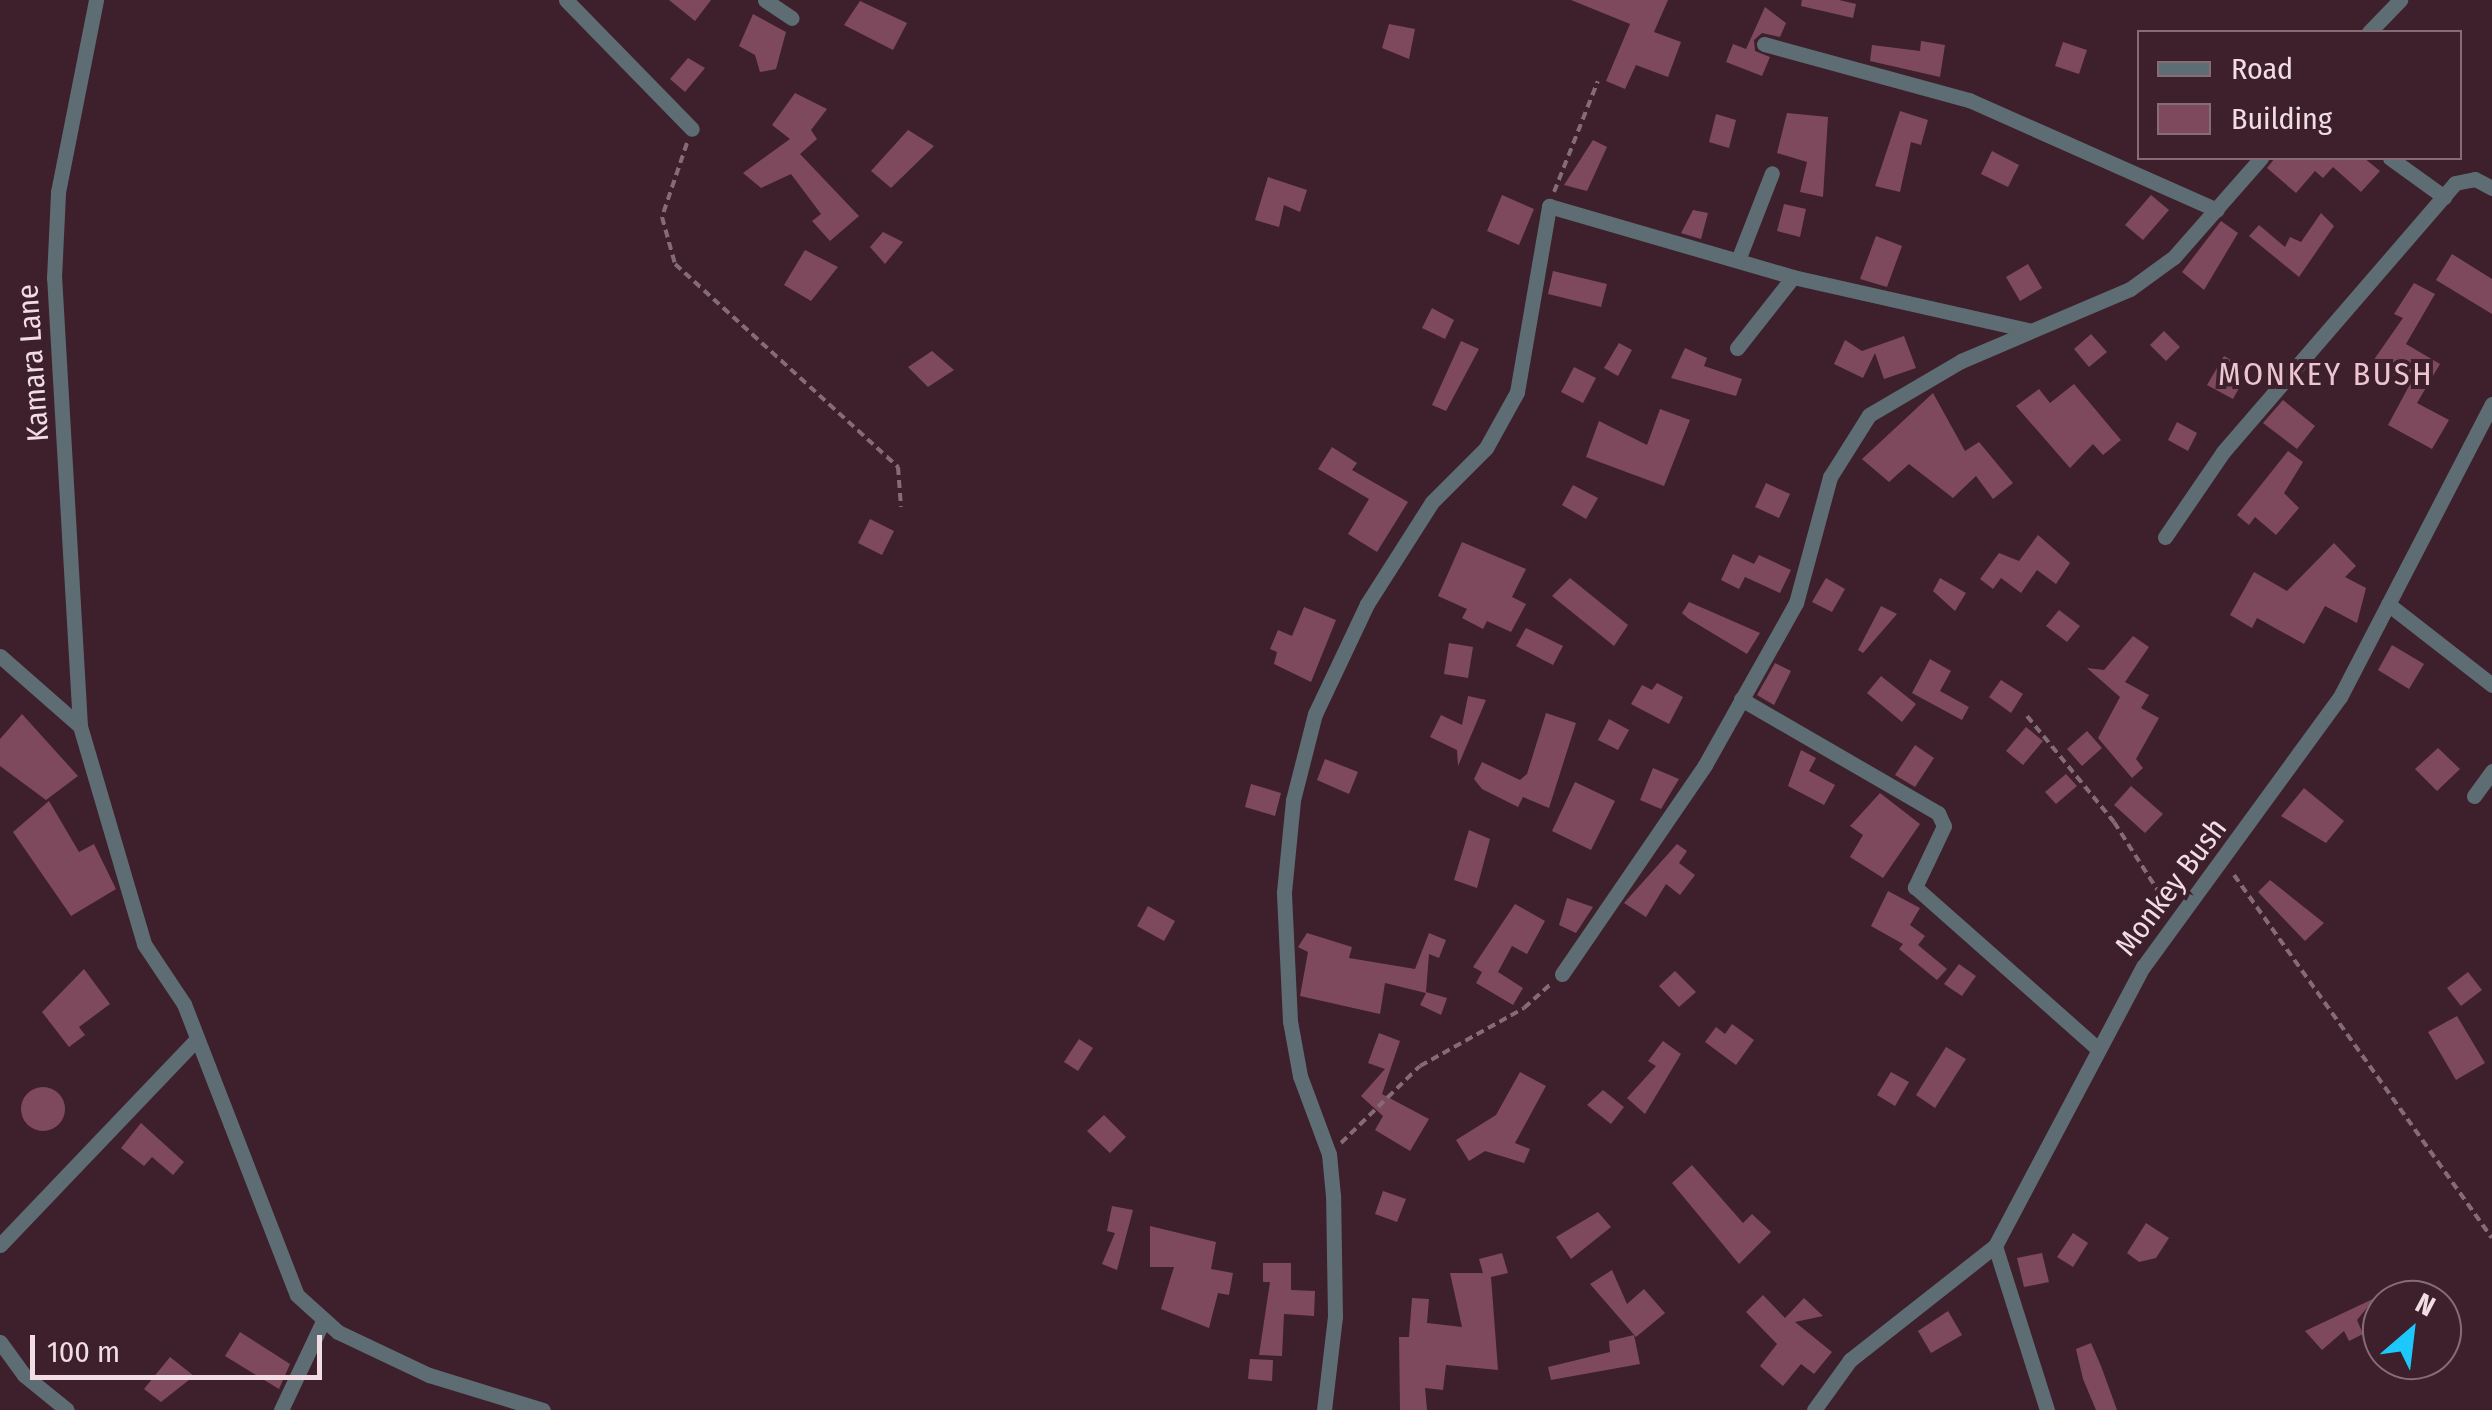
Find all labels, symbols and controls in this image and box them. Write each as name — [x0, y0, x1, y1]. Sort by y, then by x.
legend — [2137, 30, 2462, 160]
text: Road — [2231, 51, 2293, 87]
text: Building — [2231, 101, 2332, 137]
street label: Kamara Lane — [10, 283, 56, 443]
district label: MONKEY BUSH — [2218, 355, 2434, 393]
street label: Monkey Bush — [2108, 811, 2234, 963]
north arrow — [2362, 1280, 2462, 1380]
text: N — [2410, 1286, 2441, 1323]
scale bar — [35, 1315, 328, 1377]
text: 100 m — [47, 1334, 120, 1370]

